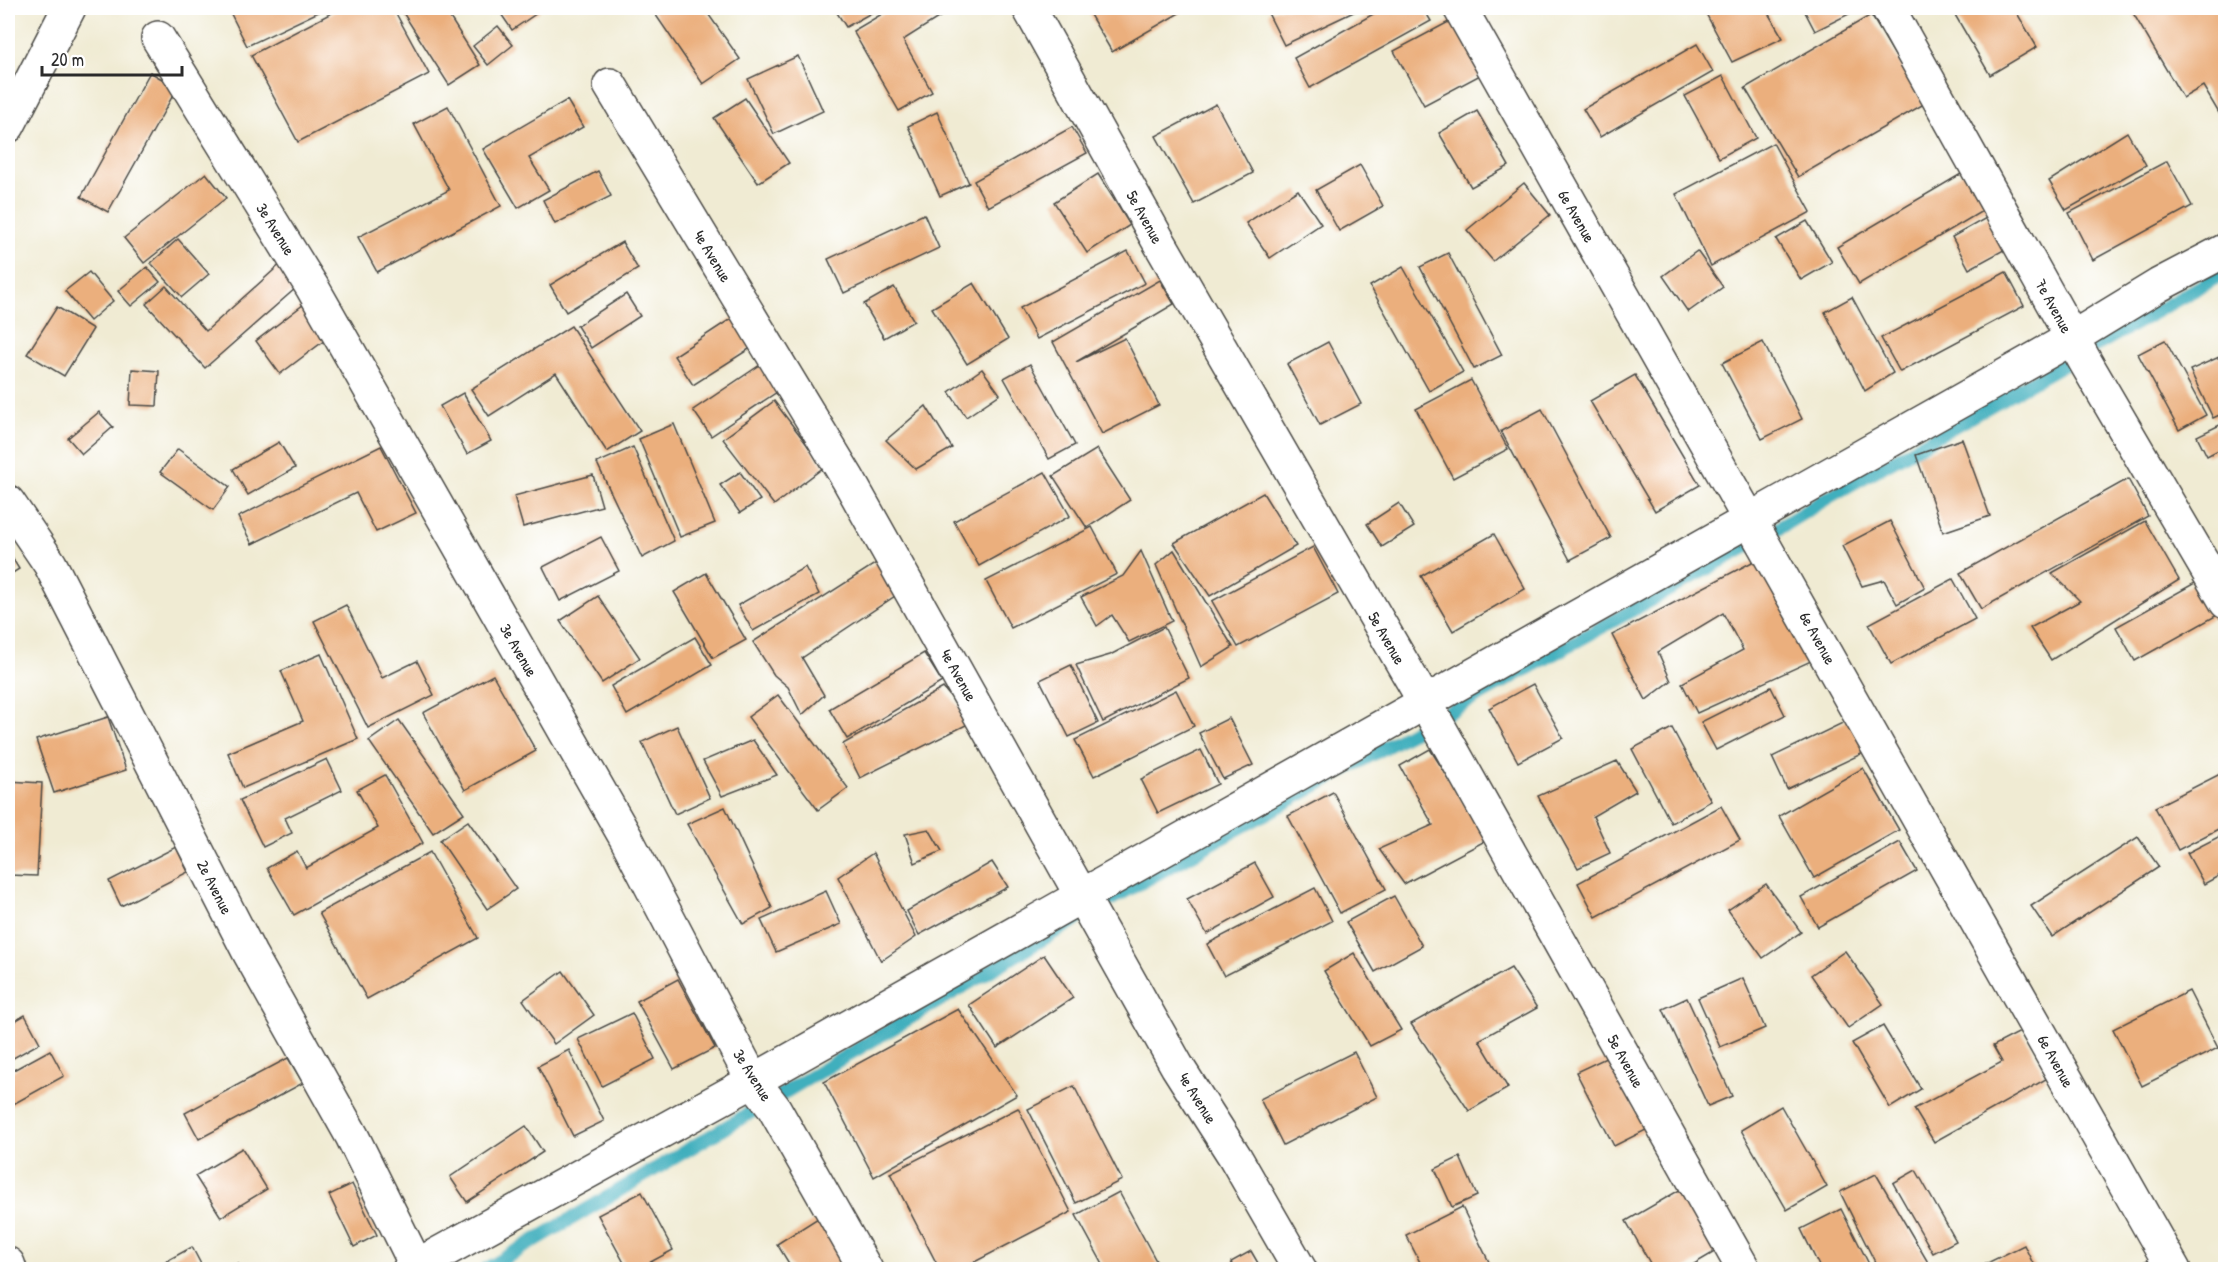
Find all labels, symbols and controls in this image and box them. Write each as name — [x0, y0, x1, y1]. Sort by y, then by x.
scale bar — [42, 39, 182, 77]
text: 20 m — [51, 47, 84, 72]
street label: 6e Avenue — [1553, 186, 1601, 247]
street label: 5e Avenue — [1121, 187, 1169, 248]
street label: 3e Avenue — [251, 199, 301, 260]
street label: 4e Avenue — [689, 226, 737, 286]
street label: 7e Avenue — [2030, 275, 2078, 337]
street label: 5e Avenue — [1363, 608, 1411, 669]
street label: 6e Avenue — [1795, 608, 1842, 669]
street label: 3e Avenue — [495, 619, 543, 681]
street label: 4e Avenue — [936, 645, 983, 706]
street label: 2e Avenue — [192, 856, 238, 918]
street label: 5e Avenue — [1602, 1031, 1650, 1092]
street label: 6e Avenue — [2033, 1031, 2080, 1092]
street label: 3e Avenue — [728, 1045, 778, 1106]
street label: 4e Avenue — [1174, 1068, 1223, 1128]

